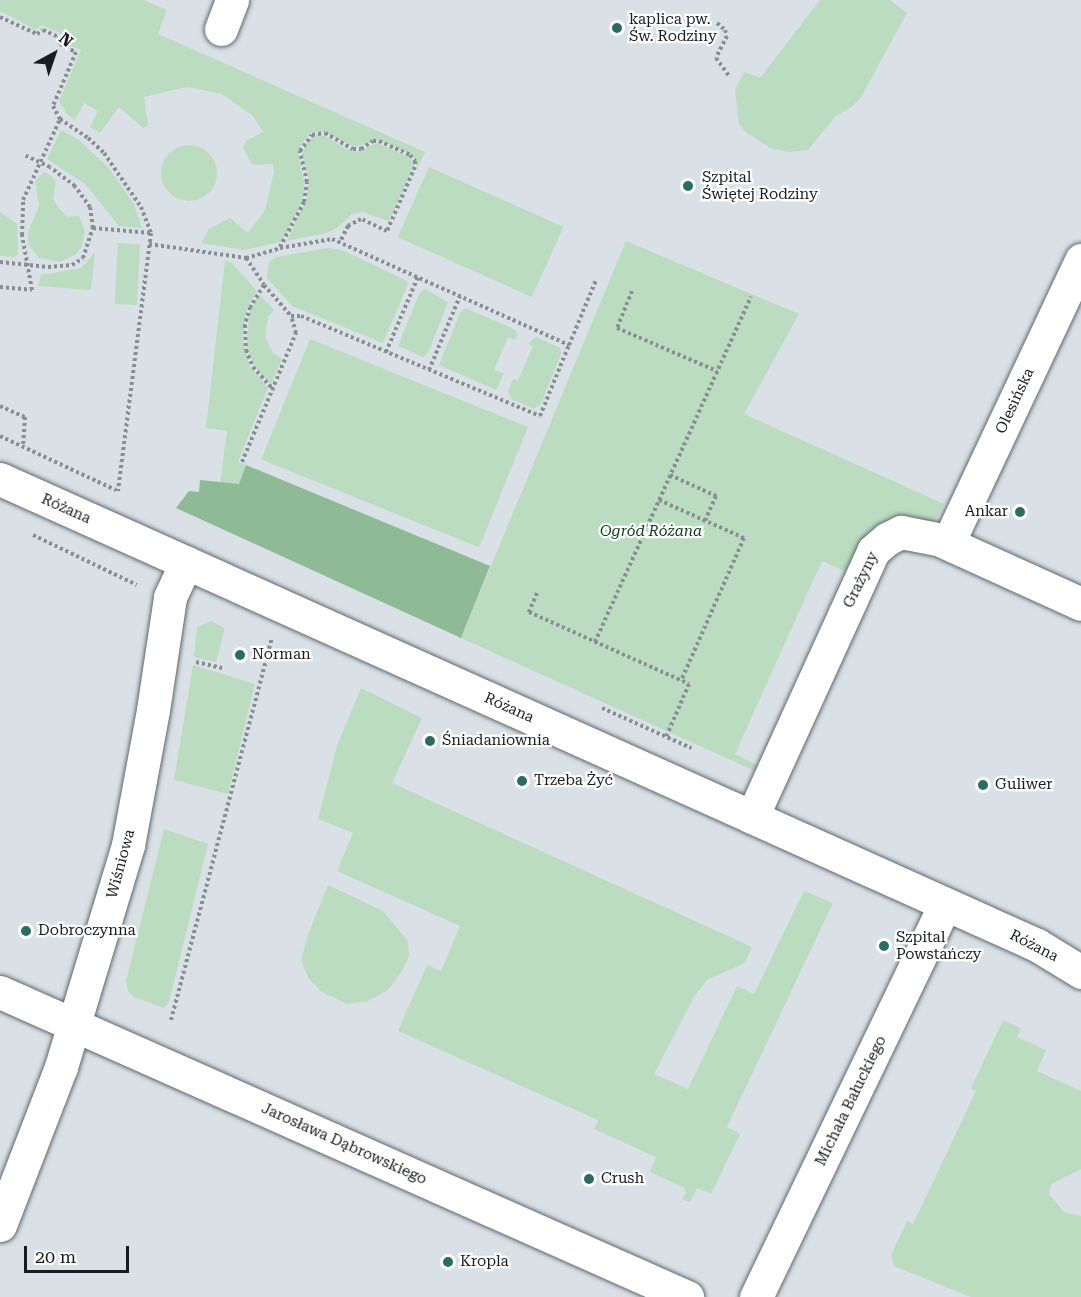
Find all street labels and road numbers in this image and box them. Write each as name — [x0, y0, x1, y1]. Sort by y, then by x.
street label: Olesińska — [992, 365, 1038, 437]
street label: Różana — [38, 490, 94, 528]
street label: Grażyny — [840, 549, 882, 611]
street label: Różana — [481, 689, 537, 727]
street label: Wiśniowa — [103, 827, 139, 901]
street label: Różana — [1007, 926, 1061, 966]
street label: Michała Bałuckiego — [812, 1033, 890, 1169]
street label: Jarosława Dąbrowskiego — [259, 1099, 429, 1189]

